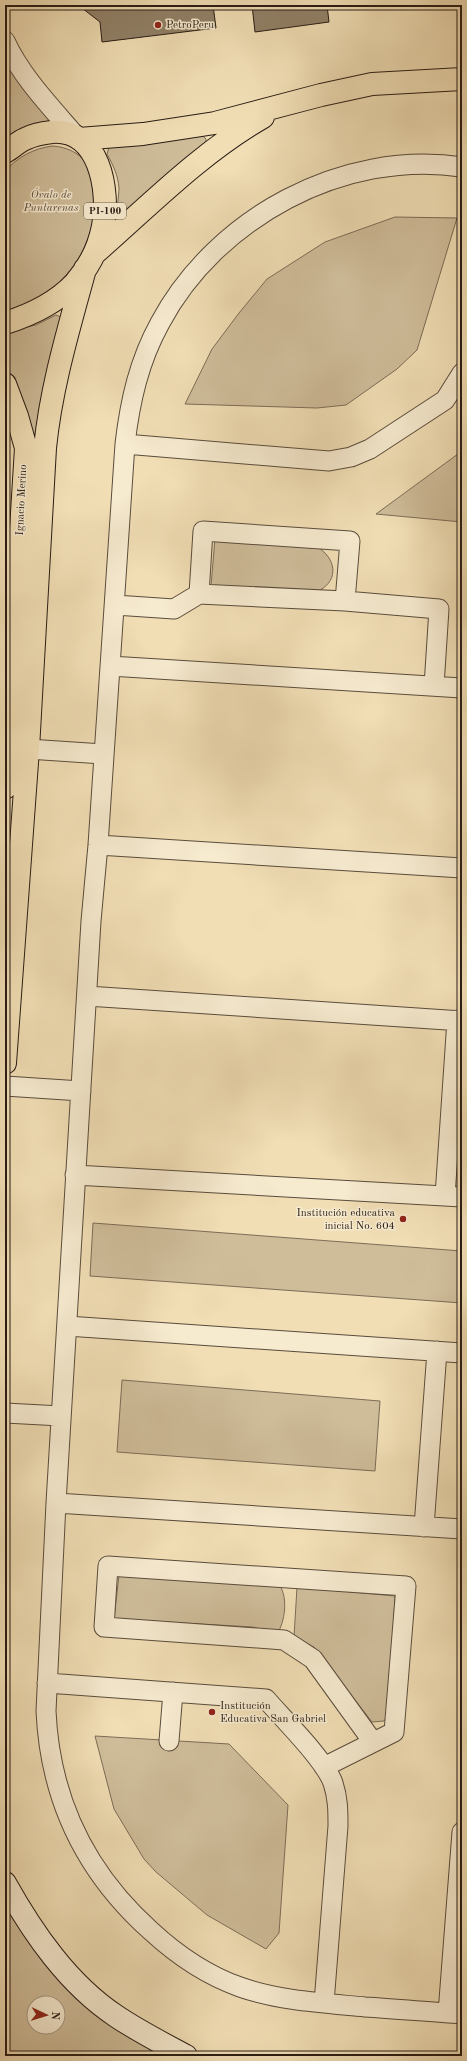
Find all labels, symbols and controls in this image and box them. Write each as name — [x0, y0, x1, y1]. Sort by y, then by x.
marker: PetroPeru — [153, 20, 163, 30]
place label: PetroPeru — [166, 20, 214, 31]
park label: Óvalo de Puntarenas — [22, 187, 79, 214]
road number: PI-100 — [84, 203, 126, 219]
street label: Ignacio Merino — [15, 464, 29, 536]
place label: Institución educativa inicial No. 604 — [297, 1208, 396, 1232]
marker: Institución educativa inicial No. 604 — [398, 1214, 408, 1224]
place label: Institución Educativa San Gabriel — [220, 1701, 326, 1725]
marker: Institución Educativa San Gabriel — [207, 1707, 217, 1717]
north arrow — [26, 1995, 66, 2035]
text: N — [49, 2011, 60, 2021]

